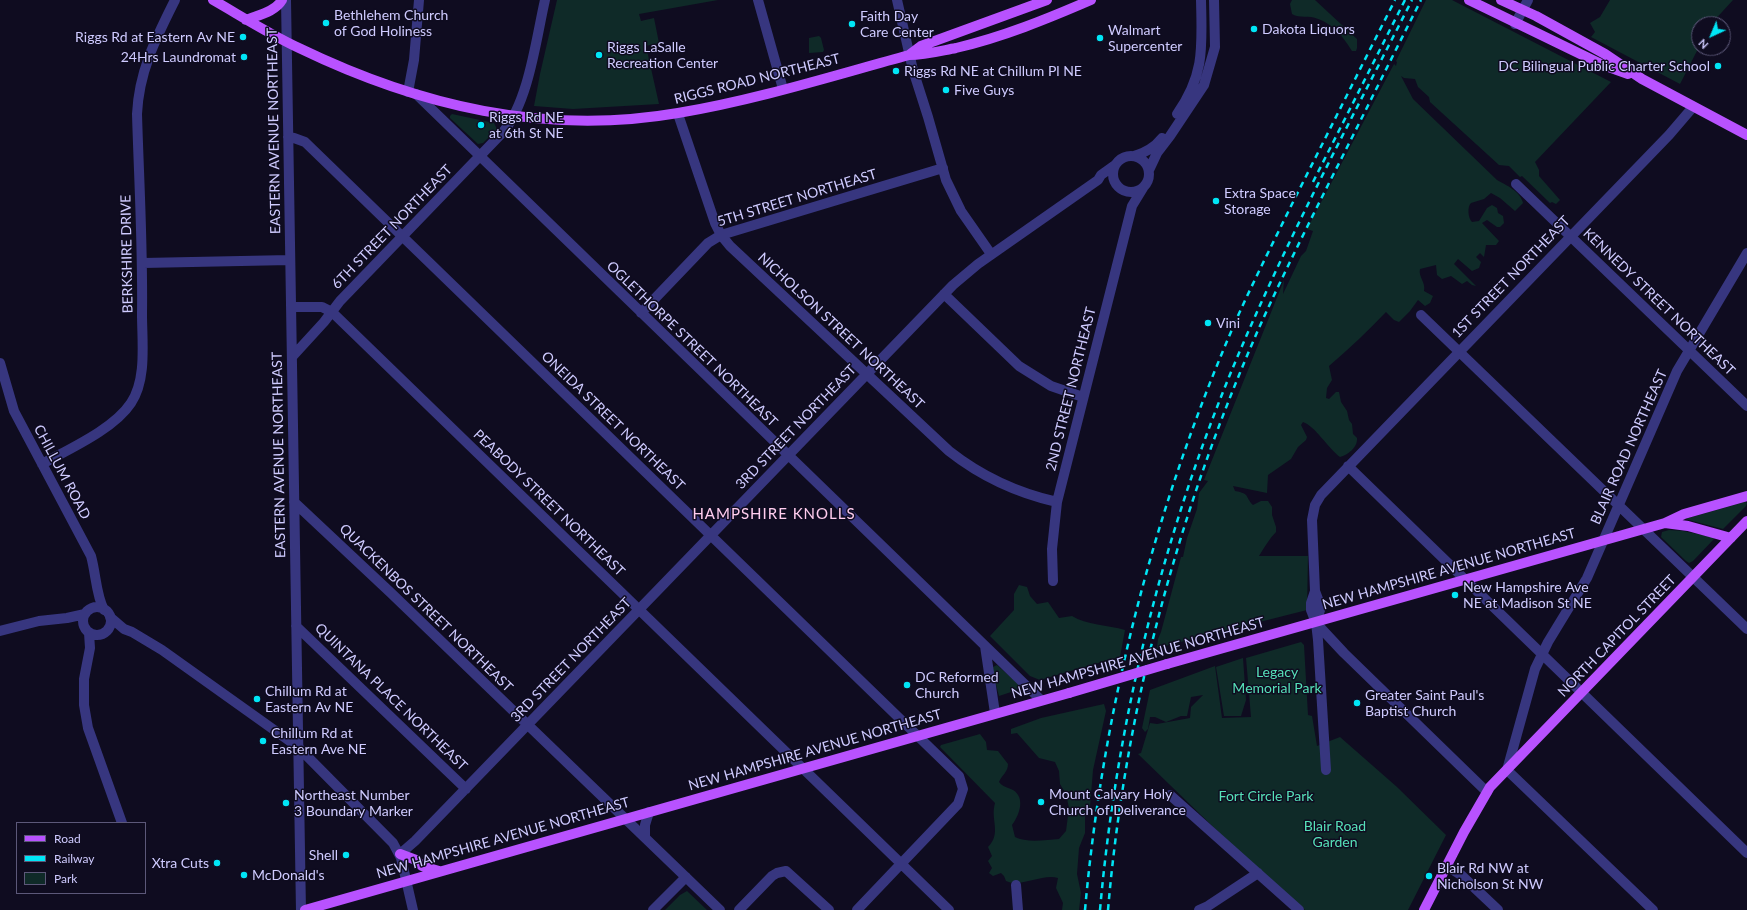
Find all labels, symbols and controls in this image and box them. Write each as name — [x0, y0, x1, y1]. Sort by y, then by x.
place label: Bethlehem Church of God Holiness — [334, 7, 448, 40]
place label: Faith Day Care Center — [860, 8, 934, 40]
north arrow — [1691, 16, 1731, 56]
marker: Bethlehem Church of God Holiness — [321, 18, 331, 28]
marker: Faith Day Care Center — [847, 19, 857, 29]
place label: Dakota Liquors — [1262, 21, 1355, 37]
place label: Walmart Supercenter — [1108, 22, 1182, 54]
marker: Dakota Liquors — [1249, 24, 1259, 34]
street label: EASTERN AVENUE NORTHEAST — [264, 28, 284, 234]
place label: Riggs Rd at Eastern Av NE — [75, 29, 235, 45]
marker: Riggs Rd at Eastern Av NE — [238, 32, 248, 42]
marker: Walmart Supercenter — [1095, 33, 1105, 43]
text: N — [1695, 37, 1711, 52]
place label: Riggs LaSalle Recreation Center — [607, 39, 718, 72]
place label: 24Hrs Laundromat — [121, 49, 236, 65]
marker: Riggs LaSalle Recreation Center — [594, 50, 604, 60]
street label: RIGGS ROAD NORTHEAST — [672, 50, 842, 108]
marker: 24Hrs Laundromat — [239, 52, 249, 62]
place label: DC Bilingual Public Charter School — [1498, 58, 1710, 74]
marker: DC Bilingual Public Charter School — [1713, 61, 1723, 71]
place label: Riggs Rd NE at Chillum Pl NE — [904, 63, 1082, 79]
marker: Riggs Rd NE at Chillum Pl NE — [891, 66, 901, 76]
place label: Five Guys — [954, 82, 1014, 98]
marker: Five Guys — [941, 85, 951, 95]
place label: Riggs Rd NE at 6th St NE — [489, 109, 564, 142]
marker: Riggs Rd NE at 6th St NE — [476, 120, 486, 130]
street label: 6TH STREET NORTHEAST — [328, 161, 456, 293]
street label: 5TH STREET NORTHEAST — [715, 166, 879, 230]
place label: Extra Space Storage — [1224, 185, 1296, 218]
street label: BERKSHIRE DRIVE — [118, 194, 136, 314]
marker: Extra Space Storage — [1211, 196, 1221, 206]
street label: 1ST STREET NORTHEAST — [1448, 213, 1574, 341]
street label: KENNEDY STREET NORTHEAST — [1580, 225, 1738, 379]
street label: NICHOLSON STREET NORTHEAST — [754, 249, 928, 413]
street label: OGLETHORPE STREET NORTHEAST — [603, 258, 781, 430]
street label: 2ND STREET NORTHEAST — [1042, 305, 1100, 473]
place label: Vini — [1216, 315, 1240, 331]
marker: Vini — [1203, 318, 1213, 328]
street label: ONEIDA STREET NORTHEAST — [538, 348, 688, 494]
street label: EASTERN AVENUE NORTHEAST — [269, 352, 289, 558]
street label: 3RD STREET NORTHEAST — [732, 361, 860, 493]
street label: BLAIR ROAD NORTHEAST — [1587, 367, 1671, 527]
street label: CHILLUM ROAD — [30, 422, 94, 522]
street label: PEABODY STREET NORTHEAST — [470, 426, 628, 580]
district label: HAMPSHIRE KNOLLS — [692, 505, 856, 523]
street label: QUACKENBOS STREET NORTHEAST — [336, 520, 516, 696]
street label: NEW HAMPSHIRE AVENUE NORTHEAST — [1320, 525, 1578, 613]
street label: NORTH CAPITOL STREET — [1554, 572, 1680, 700]
place label: New Hampshire Ave NE at Madison St NE — [1463, 579, 1592, 612]
marker: New Hampshire Ave NE at Madison St NE — [1450, 590, 1460, 600]
street label: 3RD STREET NORTHEAST — [507, 594, 635, 726]
street label: NEW HAMPSHIRE AVENUE NORTHEAST — [1009, 614, 1267, 702]
street label: QUINTANA PLACE NORTHEAST — [311, 620, 471, 774]
park label: Legacy Memorial Park — [1232, 664, 1322, 696]
place label: DC Reformed Church — [915, 669, 999, 702]
marker: DC Reformed Church — [902, 680, 912, 690]
place label: Chillum Rd at Eastern Av NE — [265, 683, 353, 716]
place label: Greater Saint Paul's Baptist Church — [1365, 687, 1484, 720]
marker: Chillum Rd at Eastern Av NE — [252, 694, 262, 704]
marker: Greater Saint Paul's Baptist Church — [1352, 698, 1362, 708]
street label: NEW HAMPSHIRE AVENUE NORTHEAST — [686, 706, 944, 794]
place label: Chillum Rd at Eastern Ave NE — [271, 725, 367, 758]
marker: Chillum Rd at Eastern Ave NE — [258, 736, 268, 746]
place label: Mount Calvary Holy Church of Deliverance — [1049, 786, 1186, 818]
place label: Northeast Number 3 Boundary Marker — [294, 787, 413, 820]
park label: Fort Circle Park — [1219, 788, 1313, 804]
street label: NEW HAMPSHIRE AVENUE NORTHEAST — [374, 794, 632, 882]
marker: Mount Calvary Holy Church of Deliverance — [1036, 797, 1046, 807]
marker: Northeast Number 3 Boundary Marker — [281, 798, 291, 808]
park label: Blair Road Garden — [1304, 818, 1366, 850]
legend — [16, 822, 146, 894]
text: Road — [54, 831, 81, 846]
place label: Shell — [309, 847, 338, 863]
marker: Shell — [341, 850, 351, 860]
text: Railway — [54, 851, 94, 866]
place label: Xtra Cuts — [152, 855, 209, 871]
marker: Xtra Cuts — [212, 858, 222, 868]
place label: Blair Rd NW at Nicholson St NW — [1437, 860, 1543, 892]
place label: McDonald's — [252, 867, 325, 883]
marker: McDonald's — [239, 870, 249, 880]
text: Park — [54, 871, 77, 886]
marker: Blair Rd NW at Nicholson St NW — [1424, 871, 1434, 881]

